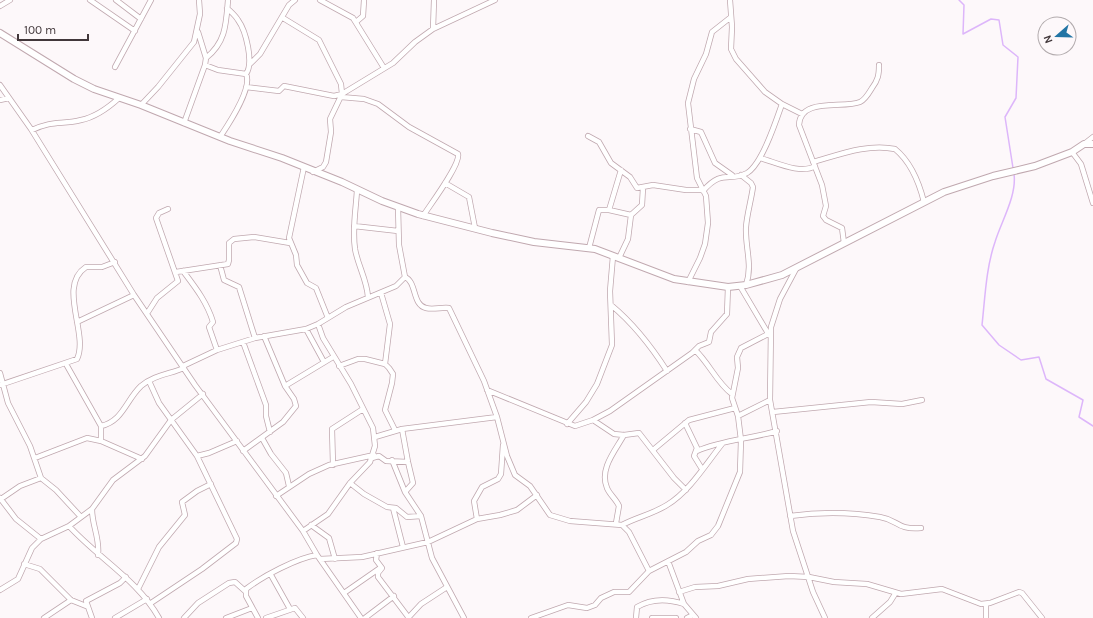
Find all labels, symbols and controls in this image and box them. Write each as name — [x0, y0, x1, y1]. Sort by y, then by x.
scale bar — [18, 16, 88, 42]
north arrow — [1037, 16, 1077, 56]
text: 100 m — [24, 23, 56, 37]
text: N — [1041, 33, 1056, 45]

